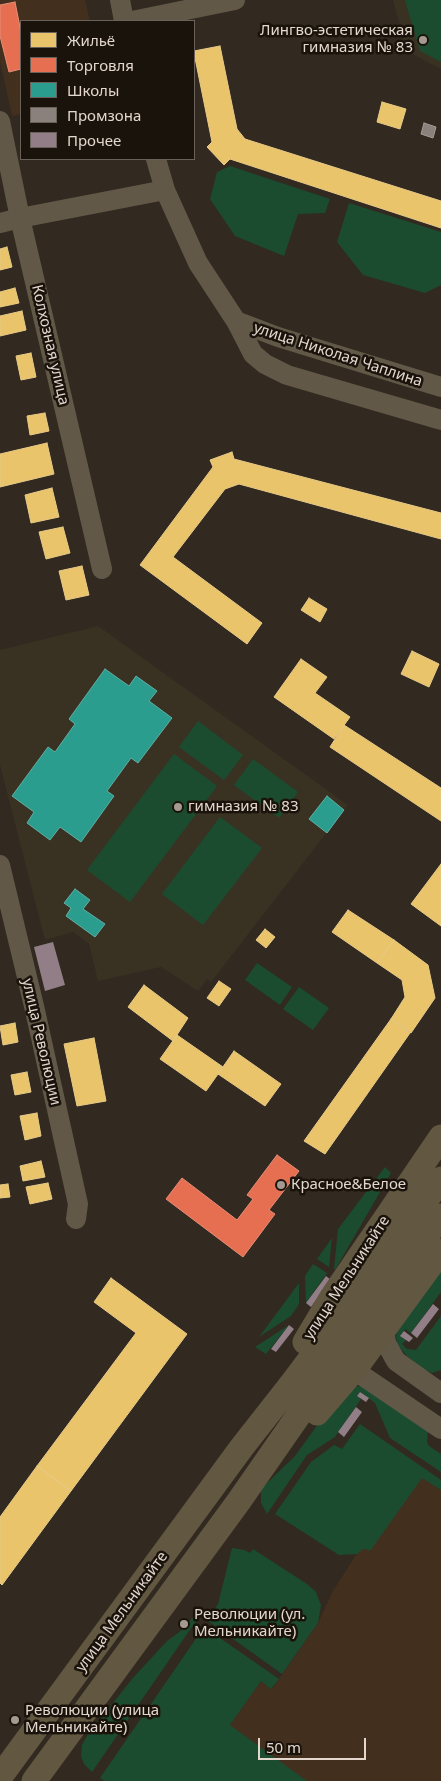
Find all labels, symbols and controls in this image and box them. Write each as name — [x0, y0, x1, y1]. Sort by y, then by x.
legend — [20, 20, 195, 160]
place label: Лингво-эстетическая гимназия № 83 — [260, 22, 413, 57]
text: Жильё — [67, 30, 115, 50]
marker: Лингво-эстетическая гимназия № 83 — [417, 34, 429, 46]
text: Торговля — [67, 55, 134, 75]
text: Школы — [67, 80, 119, 100]
text: Промзона — [67, 105, 141, 125]
text: Прочее — [67, 130, 121, 150]
street label: Колхозная улица — [27, 283, 73, 407]
street label: улица Николая Чаплина — [251, 319, 425, 391]
place label: гимназия № 83 — [188, 798, 299, 816]
marker: гимназия № 83 — [172, 801, 184, 813]
street label: улица Революции — [18, 977, 64, 1107]
place label: Красное&Белое — [291, 1176, 406, 1194]
marker: Красное&Белое — [275, 1179, 287, 1191]
street label: улица Мельникайте — [300, 1213, 394, 1343]
street label: улица Мельникайте — [72, 1548, 172, 1676]
place label: Революции (ул. Мельникайте) — [194, 1606, 305, 1641]
marker: Революции (ул. Мельникайте) — [178, 1618, 190, 1630]
place label: Революции (улица Мельникайте) — [25, 1702, 159, 1737]
marker: Революции (улица Мельникайте) — [9, 1714, 21, 1726]
scale bar — [261, 1728, 368, 1760]
text: 50 m — [266, 1737, 301, 1757]

